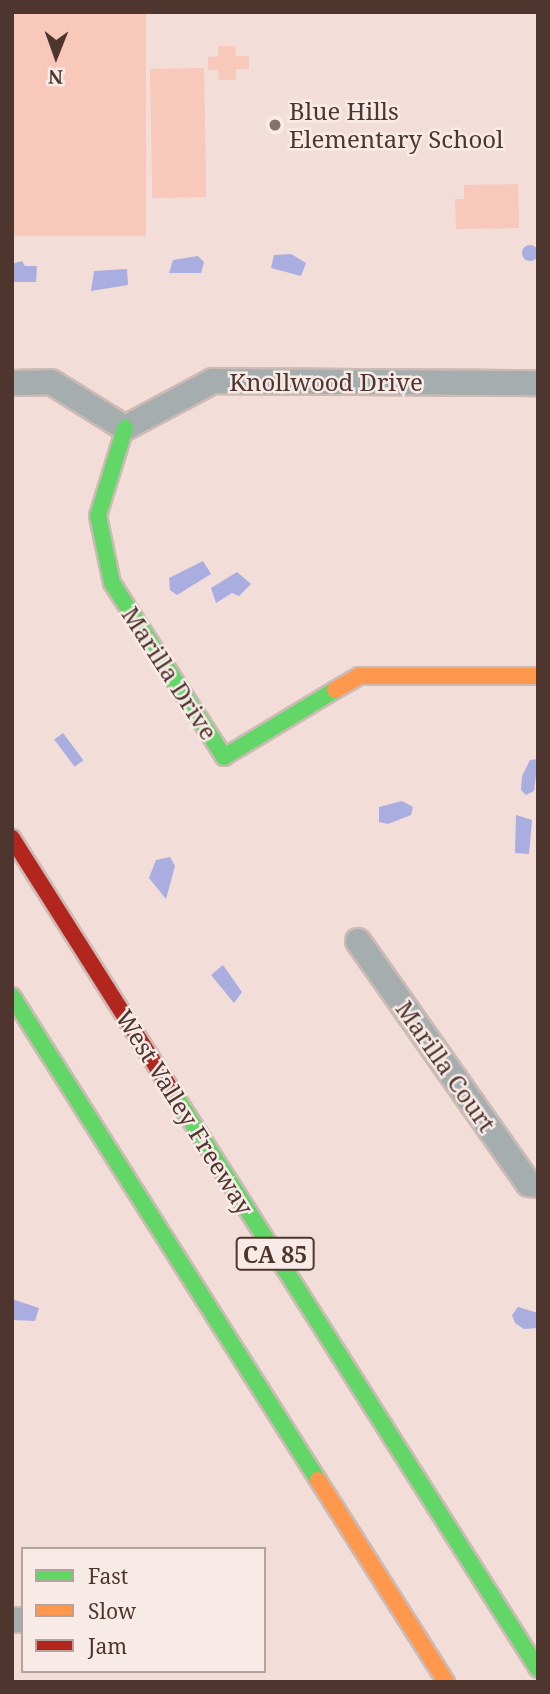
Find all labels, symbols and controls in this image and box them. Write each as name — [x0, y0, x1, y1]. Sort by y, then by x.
north arrow — [21, 21, 91, 91]
text: N — [48, 64, 63, 90]
place label: Blue Hills Elementary School — [289, 97, 504, 153]
marker: Blue Hills Elementary School — [267, 117, 283, 133]
street label: Knollwood Drive — [229, 368, 423, 396]
street label: Marilla Drive — [116, 601, 224, 745]
street label: Marilla Court — [390, 995, 502, 1137]
street label: West Valley Freeway — [110, 1004, 260, 1220]
road number: CA 85 — [235, 1234, 315, 1274]
legend — [21, 1547, 266, 1673]
text: Fast — [88, 1562, 128, 1590]
text: Slow — [88, 1597, 136, 1625]
text: Jam — [88, 1632, 127, 1660]

